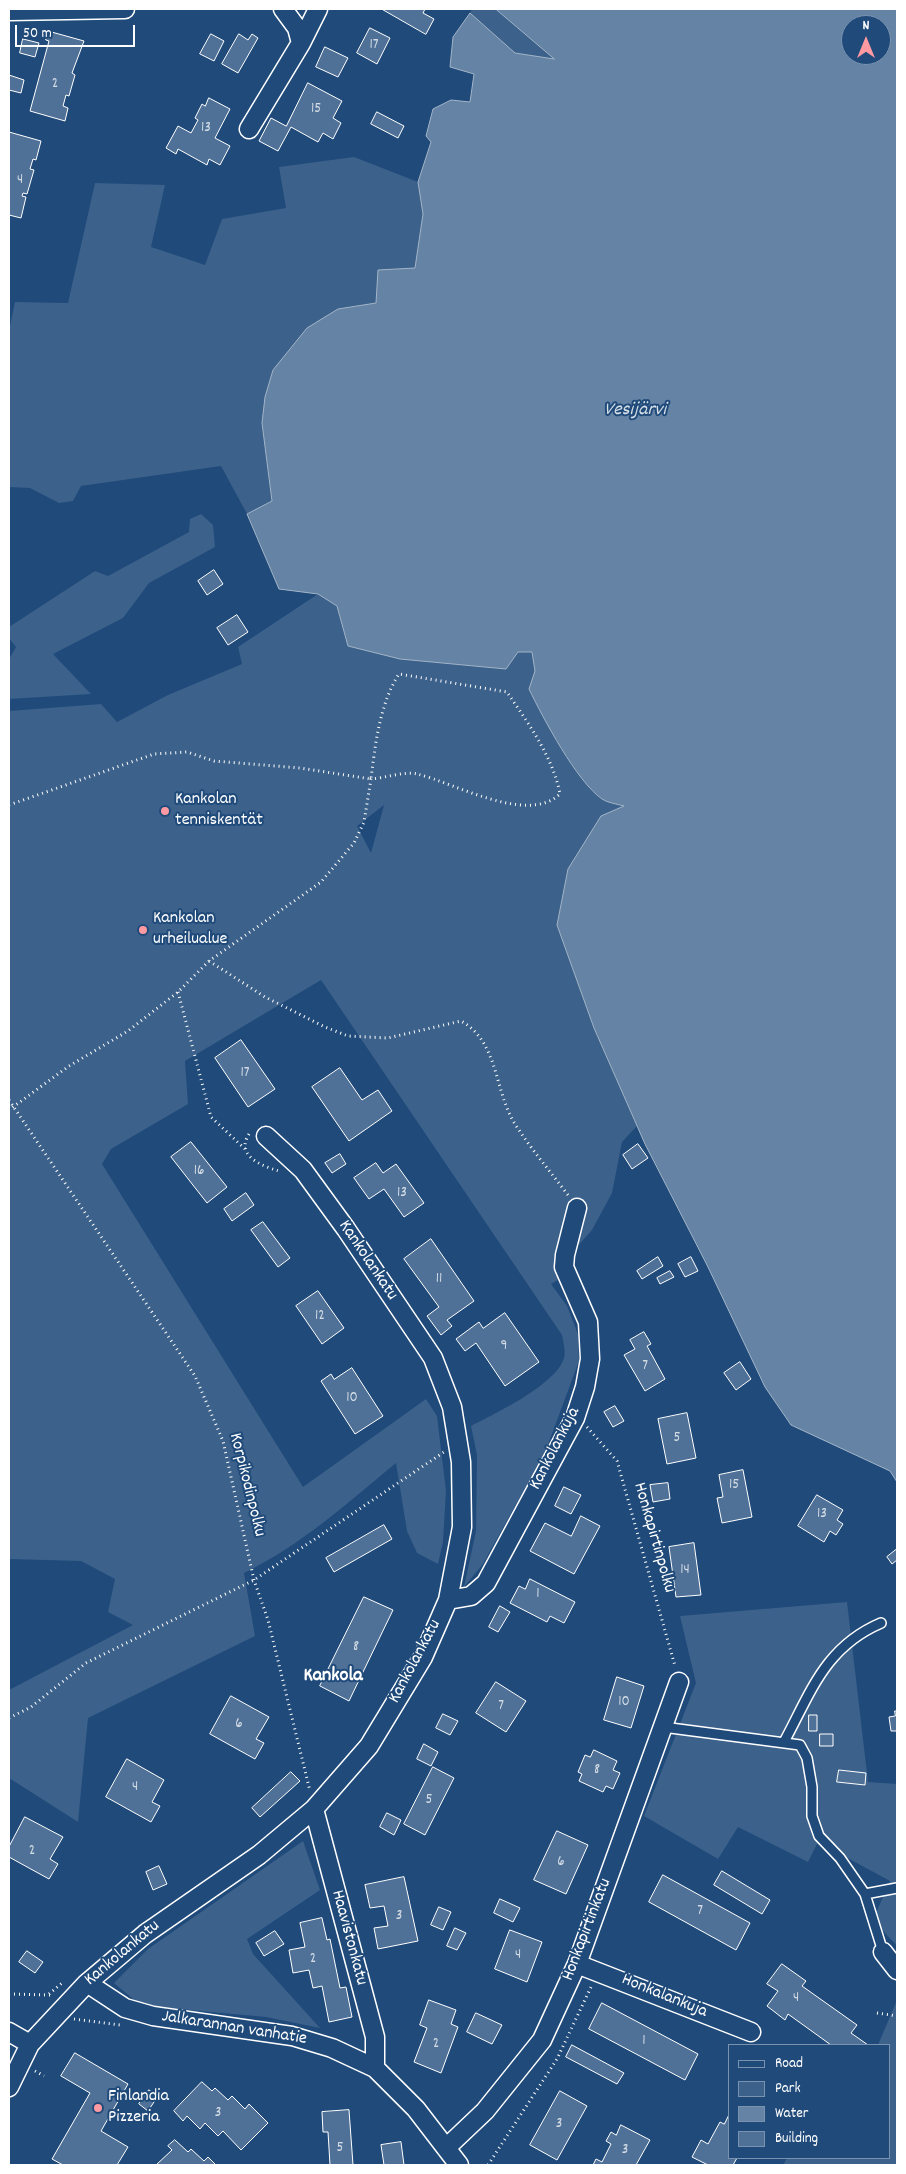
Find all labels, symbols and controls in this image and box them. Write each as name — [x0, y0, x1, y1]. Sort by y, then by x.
scale bar — [18, 15, 138, 47]
north arrow — [841, 15, 891, 65]
text: N — [863, 16, 869, 36]
text: 50 m — [23, 23, 52, 45]
house number: 17 — [369, 37, 379, 55]
house number: 2 — [52, 76, 58, 94]
house number: 15 — [311, 101, 321, 119]
house number: 13 — [201, 120, 211, 138]
house number: 4 — [17, 172, 23, 190]
water label: Vesijärvi — [604, 400, 666, 422]
place label: Kankolan tenniskentät — [175, 790, 263, 832]
marker: Kankolan tenniskentät — [159, 805, 171, 817]
place label: Kankolan urheilualue — [153, 909, 227, 952]
marker: Kankolan urheilualue — [137, 924, 149, 936]
house number: 17 — [240, 1065, 250, 1083]
house number: 16 — [194, 1163, 204, 1181]
house number: 13 — [397, 1185, 407, 1203]
street label: Kankolankatu — [332, 1217, 402, 1305]
house number: 11 — [436, 1271, 442, 1289]
house number: 12 — [315, 1308, 325, 1326]
house number: 9 — [501, 1338, 507, 1356]
house number: 7 — [642, 1358, 648, 1376]
house number: 10 — [346, 1390, 358, 1408]
street label: Kankolankuja — [526, 1404, 586, 1494]
house number: 5 — [674, 1430, 680, 1448]
street label: Korpikodinpolku — [223, 1431, 269, 1539]
house number: 15 — [729, 1477, 739, 1495]
street label: Honkapirtinpolku — [627, 1480, 679, 1596]
house number: 13 — [817, 1506, 827, 1524]
house number: 14 — [680, 1562, 690, 1580]
house number: 1 — [536, 1586, 540, 1604]
street label: Kankolankatu — [385, 1616, 447, 1708]
house number: 8 — [353, 1639, 359, 1657]
district label: Kankola — [303, 1665, 363, 1689]
house number: 10 — [618, 1694, 630, 1712]
house number: 7 — [498, 1698, 504, 1716]
house number: 6 — [235, 1716, 243, 1734]
house number: 8 — [594, 1762, 600, 1780]
house number: 4 — [132, 1779, 138, 1797]
house number: 5 — [426, 1792, 432, 1810]
house number: 2 — [29, 1843, 35, 1861]
house number: 6 — [557, 1854, 565, 1872]
street label: Honkapirtinkatu — [559, 1876, 617, 1984]
street label: Haavistonkatu — [325, 1888, 371, 1988]
house number: 7 — [697, 1903, 703, 1921]
house number: 3 — [396, 1908, 402, 1926]
street label: Kankolankatu — [81, 1916, 165, 1992]
house number: 4 — [515, 1947, 521, 1965]
house number: 2 — [310, 1951, 316, 1969]
street label: Honkalankuja — [618, 1970, 710, 2024]
house number: 4 — [793, 1990, 799, 2008]
street label: Jalkarannan vanhatie — [160, 2007, 308, 2051]
house number: 1 — [642, 2033, 646, 2051]
house number: 2 — [433, 2036, 439, 2054]
legend — [728, 2044, 891, 2159]
text: Road — [775, 2053, 803, 2075]
text: Park — [775, 2078, 801, 2100]
place label: Finlandia Pizzeria — [108, 2087, 169, 2130]
marker: Finlandia Pizzeria — [92, 2102, 104, 2114]
text: Water — [775, 2103, 808, 2125]
house number: 3 — [215, 2105, 221, 2123]
house number: 3 — [556, 2116, 562, 2134]
text: Building — [775, 2128, 818, 2150]
house number: 5 — [337, 2140, 343, 2158]
house number: 3 — [622, 2142, 628, 2160]

